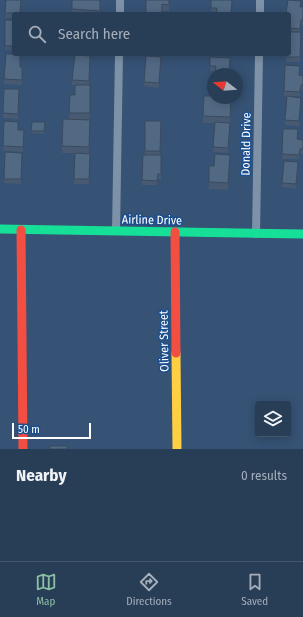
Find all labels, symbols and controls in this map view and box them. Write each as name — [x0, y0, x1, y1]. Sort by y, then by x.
search box — [12, 12, 291, 56]
icon: search — [26, 23, 48, 45]
text: Search here — [58, 25, 130, 43]
north arrow — [207, 68, 243, 104]
street label: Donald Drive — [238, 112, 254, 176]
street label: Airline Drive — [122, 212, 182, 228]
street label: Oliver Street — [156, 310, 172, 372]
map controls — [255, 401, 291, 437]
button: layers — [255, 401, 291, 437]
scale bar — [12, 421, 91, 440]
text: 50 m — [18, 423, 40, 436]
text: Nearby — [16, 465, 67, 486]
text: 0 results — [241, 468, 287, 483]
tab: Map — [35, 571, 57, 608]
tab: Directions — [126, 571, 172, 608]
tab: Saved — [241, 571, 268, 608]

